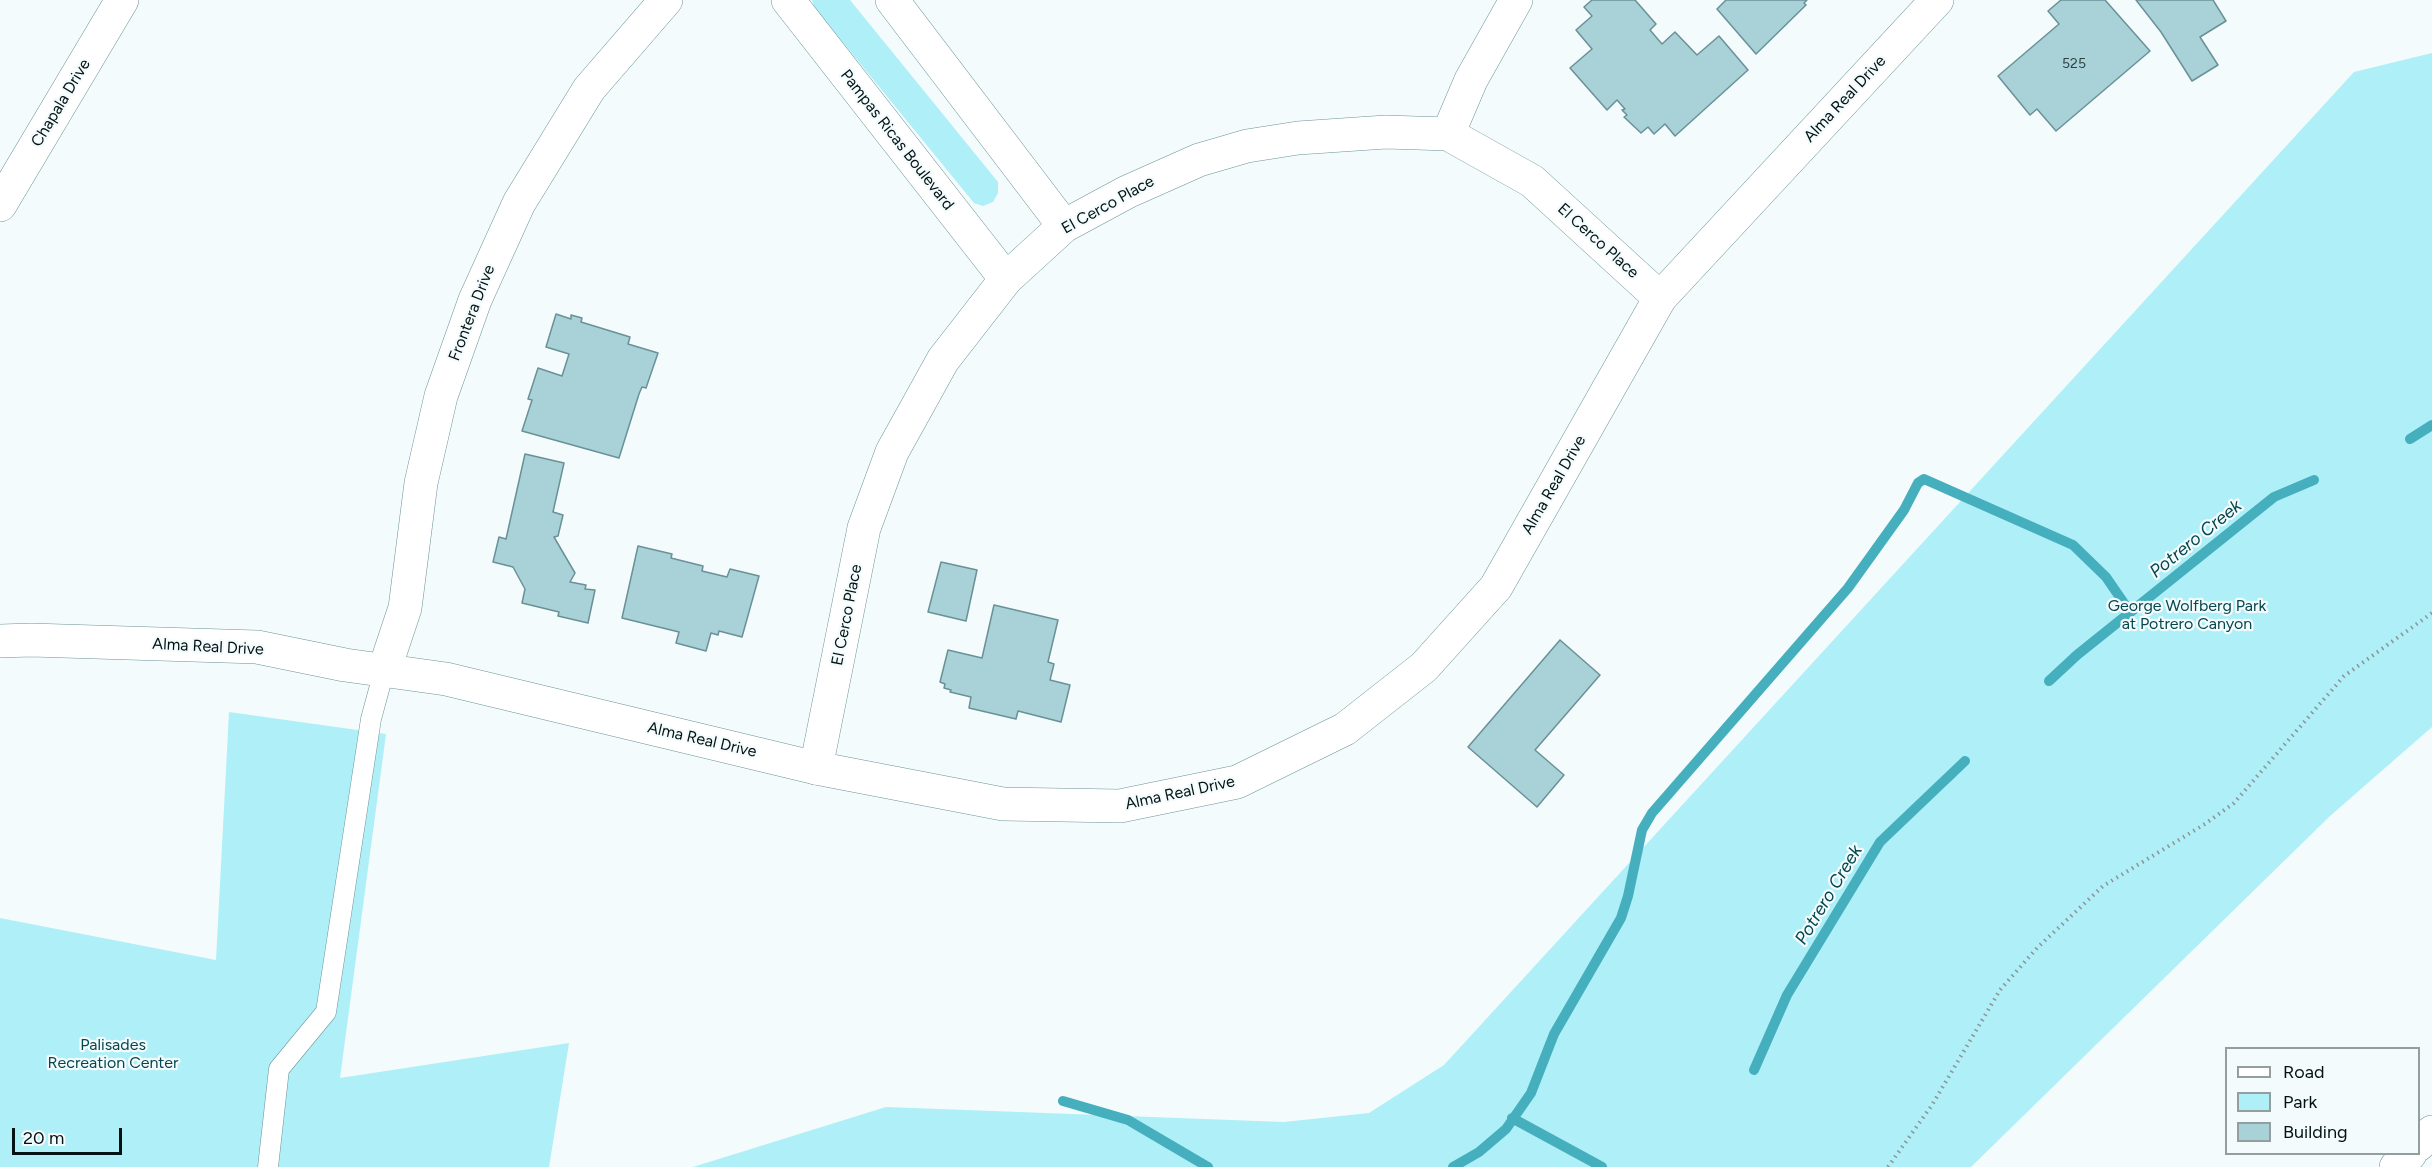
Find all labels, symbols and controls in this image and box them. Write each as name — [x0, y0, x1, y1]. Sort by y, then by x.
street label: Alma Real Drive — [1800, 52, 1890, 146]
street label: Chapala Drive — [27, 56, 95, 150]
house number: 525 — [2062, 56, 2086, 72]
street label: Pampas Ricas Boulevard — [836, 66, 958, 214]
street label: El Cerco Place — [1058, 172, 1158, 238]
street label: El Cerco Place — [1553, 199, 1643, 283]
street label: Frontera Drive — [445, 262, 499, 364]
street label: Alma Real Drive — [1518, 432, 1590, 538]
water label: Potrero Creek — [2146, 495, 2246, 583]
street label: El Cerco Place — [828, 563, 866, 667]
park label: George Wolfberg Park at Potrero Canyon — [2108, 596, 2266, 634]
street label: Alma Real Drive — [152, 634, 264, 660]
street label: Alma Real Drive — [646, 718, 758, 762]
street label: Alma Real Drive — [1123, 772, 1237, 814]
water label: Potrero Creek — [1791, 841, 1867, 949]
park label: Palisades Recreation Center — [48, 1035, 178, 1073]
legend — [2225, 1047, 2420, 1155]
text: Road — [2283, 1061, 2324, 1083]
text: Park — [2283, 1091, 2317, 1113]
scale bar — [15, 1116, 124, 1154]
text: Building — [2283, 1121, 2348, 1143]
text: 20 m — [23, 1127, 64, 1149]

